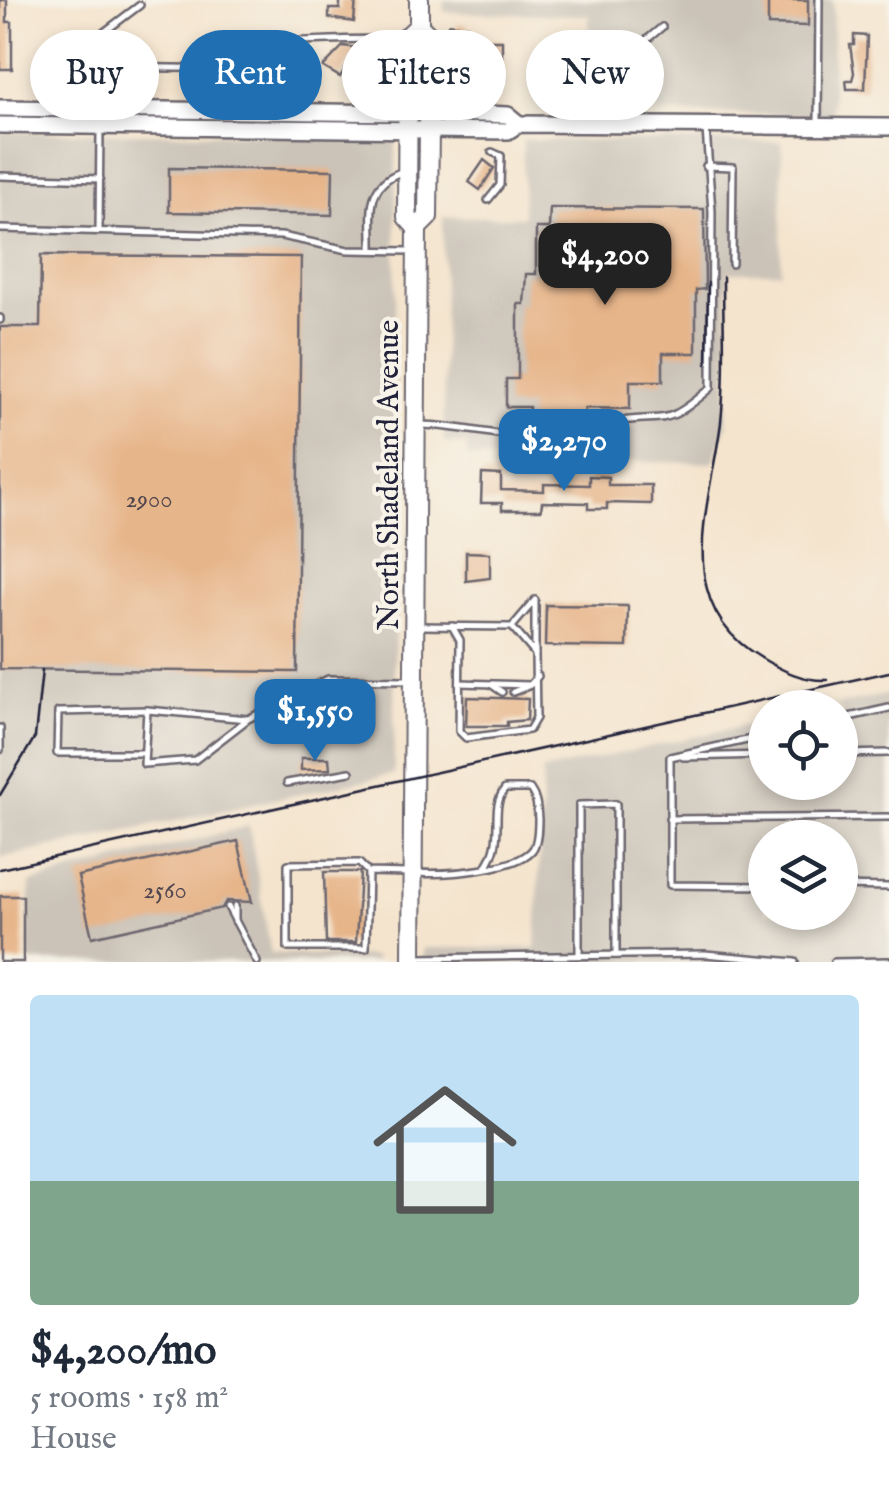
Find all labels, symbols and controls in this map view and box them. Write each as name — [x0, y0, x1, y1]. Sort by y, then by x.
chip: Buy — [30, 30, 159, 120]
chip: Rent — [179, 30, 322, 120]
chip: Filters — [342, 30, 506, 120]
chip: New — [526, 30, 664, 120]
pin: $4,200 — [524, 223, 686, 308]
text: $4,200 — [560, 235, 650, 276]
street label: North Shadeland Avenue — [371, 320, 409, 630]
pin: $2,270 — [483, 409, 645, 494]
text: $2,270 — [521, 421, 607, 462]
house number: 2900 — [125, 484, 173, 516]
pin: $1,550 — [234, 679, 396, 764]
map controls — [748, 690, 858, 930]
button: locate — [748, 690, 858, 800]
text: $1,550 — [277, 691, 353, 732]
button: layers — [748, 820, 858, 930]
house number: 2560 — [143, 875, 187, 907]
icon: home — [355, 1060, 535, 1240]
text: $4,200/mo — [30, 1325, 216, 1378]
text: 5 rooms · 158 m² — [30, 1378, 229, 1419]
text: House — [30, 1419, 117, 1460]

